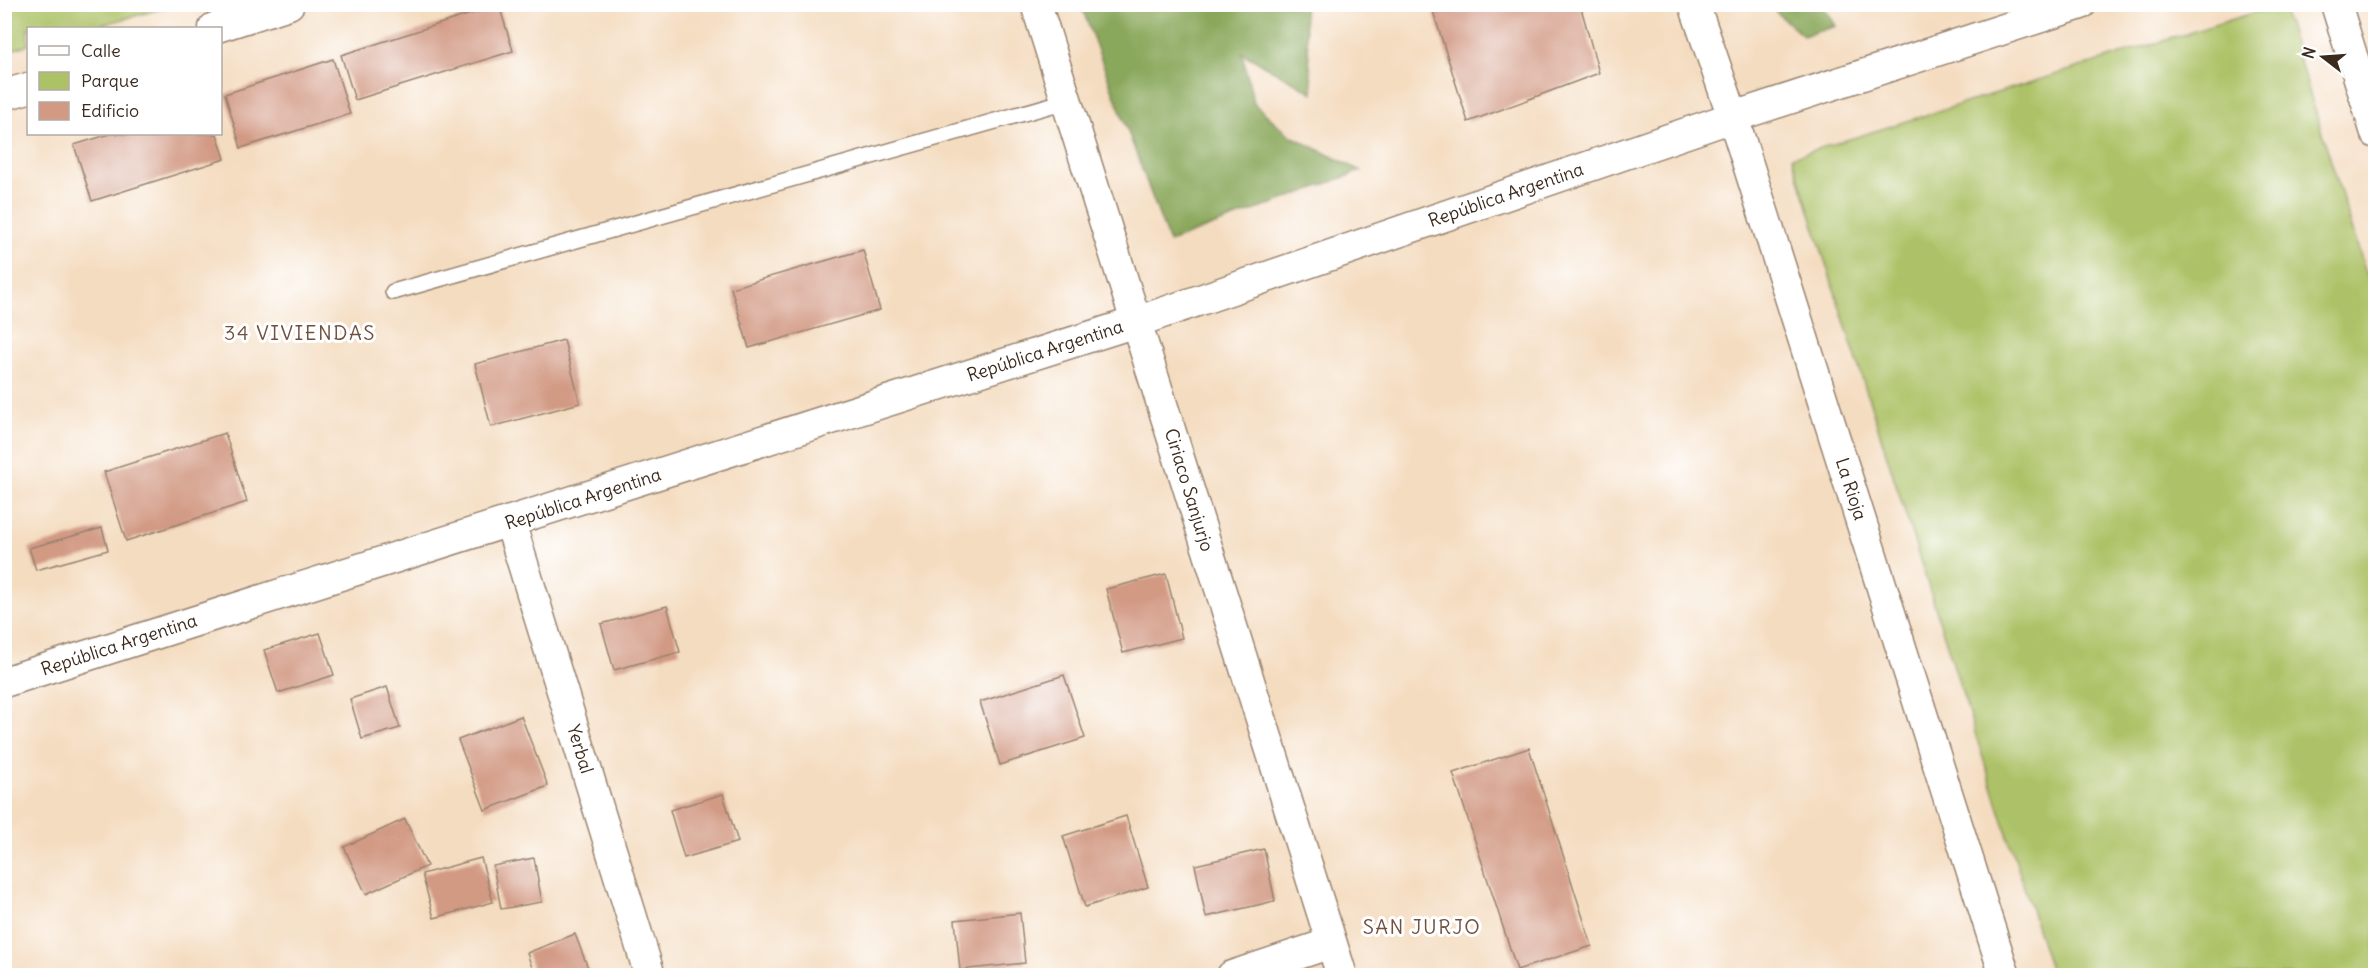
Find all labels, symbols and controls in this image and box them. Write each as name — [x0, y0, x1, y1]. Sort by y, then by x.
legend — [27, 27, 222, 135]
north arrow — [2293, 27, 2353, 87]
text: Calle — [81, 39, 121, 62]
text: N — [2297, 44, 2320, 61]
text: Parque — [81, 69, 139, 92]
text: Edificio — [81, 99, 139, 122]
street label: República Argentina — [1425, 157, 1586, 232]
street label: República Argentina — [964, 314, 1126, 387]
district label: 34 VIVIENDAS — [224, 320, 376, 345]
street label: Ciriaco Sanjurjo — [1160, 425, 1219, 554]
street label: La Rioja — [1831, 455, 1872, 523]
street label: República Argentina — [502, 462, 664, 535]
street label: República Argentina — [38, 608, 200, 681]
street label: Yerbal — [562, 722, 599, 776]
district label: SAN JURJO — [1363, 914, 1481, 939]

